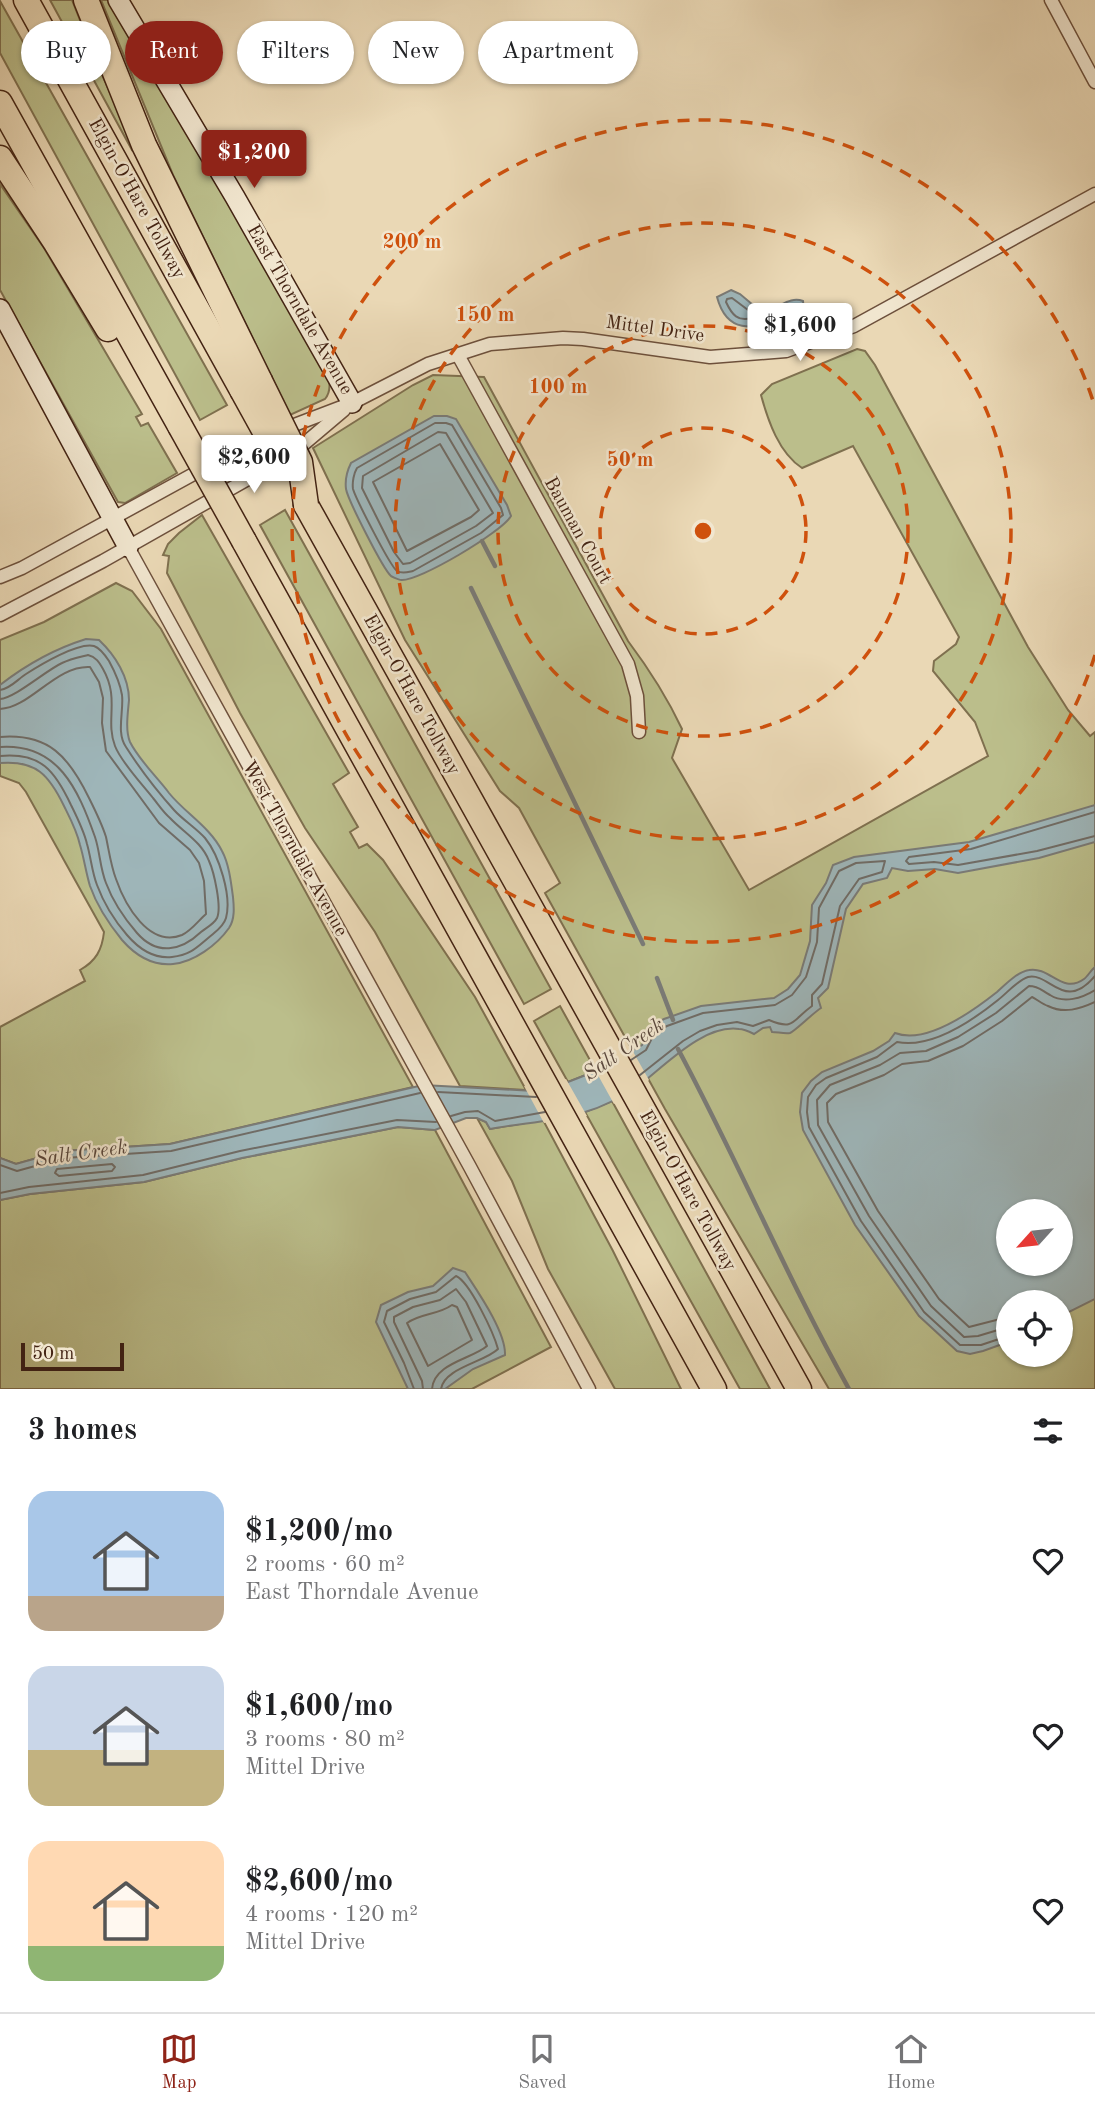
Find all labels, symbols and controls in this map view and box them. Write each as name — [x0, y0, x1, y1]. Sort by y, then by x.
chip: Buy — [21, 21, 111, 84]
chip: Rent — [125, 21, 223, 84]
chip: Filters — [237, 21, 354, 84]
chip: New — [368, 21, 464, 84]
chip: Apartment — [478, 21, 638, 84]
street label: Elgin-O'Hare Tollway — [84, 116, 188, 282]
pin: $1,200 — [197, 130, 311, 190]
text: $1,200 — [217, 141, 291, 164]
street label: East Thorndale Avenue — [243, 222, 355, 398]
text: 200 m — [382, 232, 442, 253]
pin: $1,600 — [743, 304, 857, 363]
text: 150 m — [455, 305, 515, 326]
street label: Mittel Drive — [605, 314, 705, 346]
text: $1,600 — [763, 314, 837, 337]
text: 100 m — [528, 377, 588, 398]
pin: $2,600 — [197, 435, 311, 495]
text: $2,600 — [217, 446, 291, 469]
text: 50 m — [606, 450, 654, 471]
street label: Bauman Court — [540, 474, 614, 588]
centre of rings — [691, 519, 715, 543]
street label: Elgin-O'Hare Tollway — [359, 612, 463, 778]
street label: West Thorndale Avenue — [238, 758, 350, 940]
water label: Salt Creek — [580, 1015, 668, 1085]
street label: Elgin-O'Hare Tollway — [635, 1108, 739, 1274]
water label: Salt Creek — [33, 1137, 129, 1171]
north arrow — [996, 1199, 1073, 1276]
map controls — [996, 1199, 1073, 1367]
button: locate — [996, 1290, 1073, 1367]
scale bar — [21, 1340, 124, 1372]
text: 50 m — [32, 1345, 74, 1364]
icon: filters — [1029, 1412, 1067, 1450]
text: 3 homes — [28, 1416, 137, 1446]
text: $1,200/mo — [245, 1517, 393, 1547]
icon: home — [84, 1519, 168, 1603]
icon: heart — [1029, 1542, 1067, 1580]
text: 2 rooms · 60 m² — [245, 1553, 405, 1576]
text: East Thorndale Avenue — [245, 1581, 479, 1604]
text: $1,600/mo — [245, 1692, 393, 1722]
icon: home — [84, 1694, 168, 1778]
icon: heart — [1029, 1717, 1067, 1755]
text: 3 rooms · 80 m² — [245, 1728, 405, 1751]
text: Mittel Drive — [245, 1756, 365, 1779]
text: $2,600/mo — [245, 1867, 393, 1897]
icon: home — [84, 1869, 168, 1953]
icon: heart — [1029, 1892, 1067, 1930]
text: 4 rooms · 120 m² — [245, 1903, 418, 1926]
text: Mittel Drive — [245, 1931, 365, 1954]
tab: Map — [160, 2030, 198, 2095]
tab: Saved — [518, 2030, 567, 2095]
tab: Home — [887, 2030, 935, 2095]

